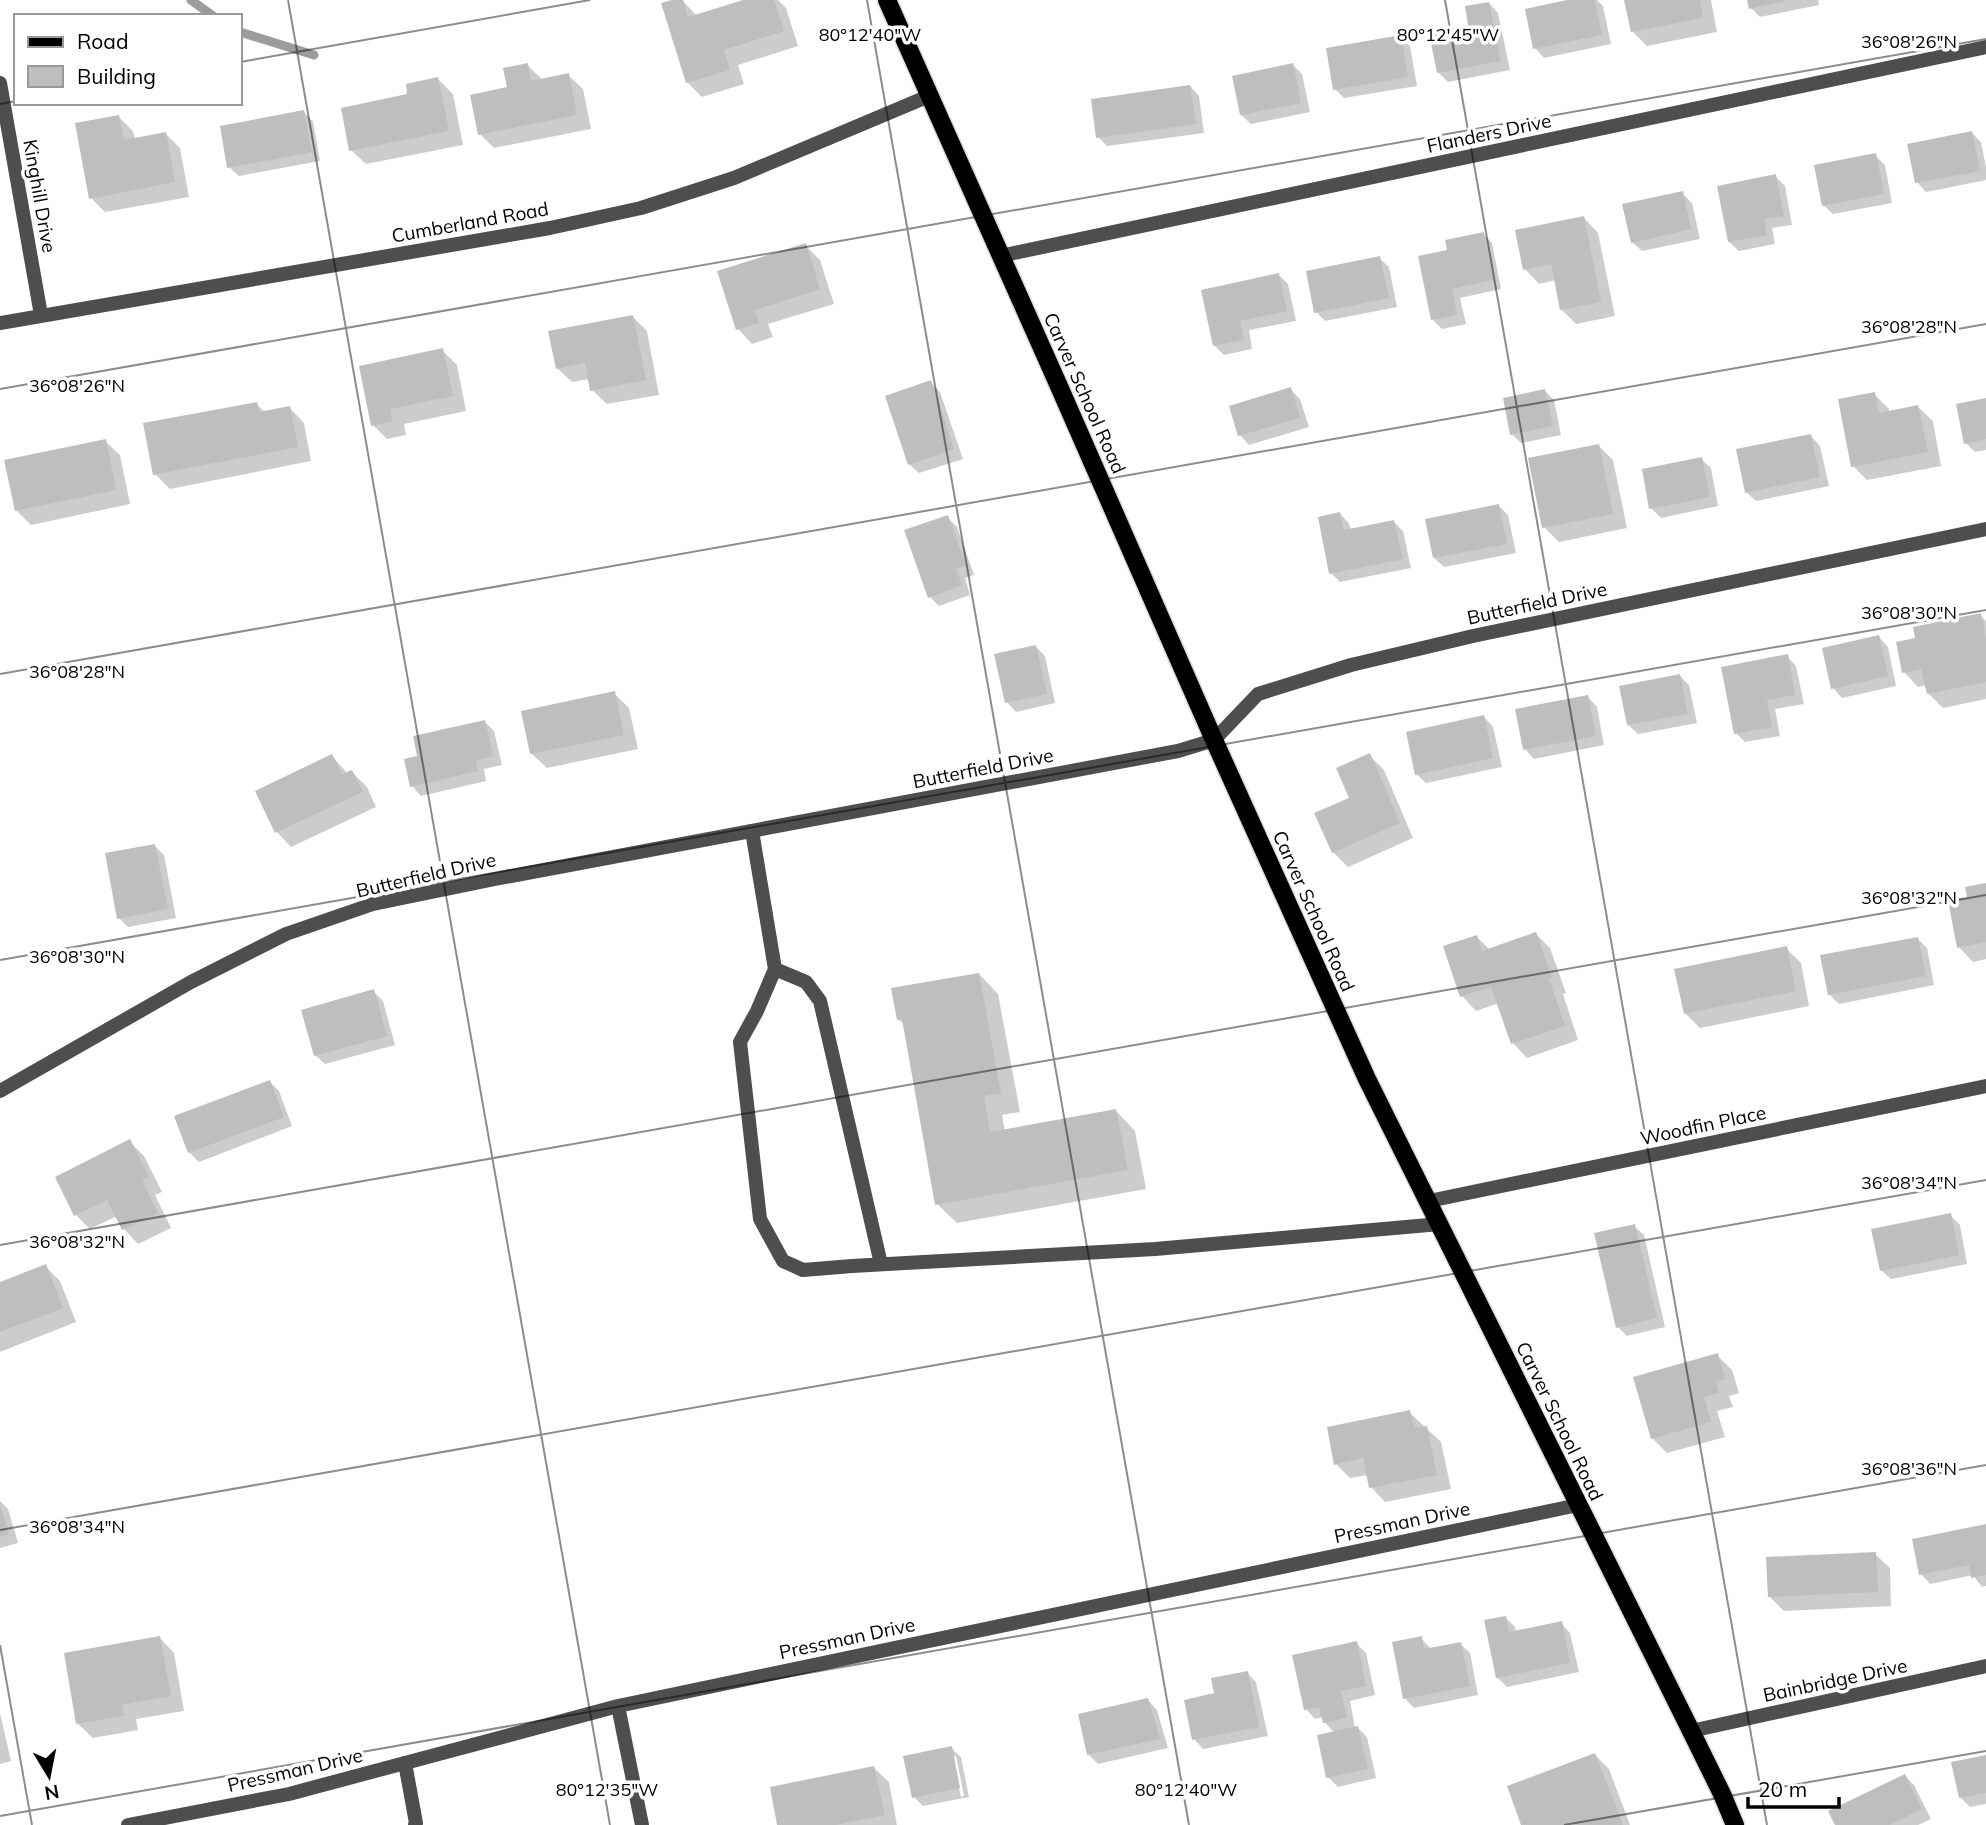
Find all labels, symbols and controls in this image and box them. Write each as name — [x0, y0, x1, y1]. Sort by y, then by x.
legend — [14, 14, 242, 105]
text: 80°12'40"W — [819, 23, 921, 46]
text: 80°12'45"W — [1397, 23, 1499, 46]
text: Road — [77, 28, 128, 54]
text: 36°08'26"N — [1861, 30, 1957, 53]
text: Building — [77, 63, 156, 89]
street label: Flanders Drive — [1425, 108, 1553, 158]
street label: Kinghill Drive — [18, 137, 62, 255]
street label: Cumberland Road — [390, 196, 550, 248]
street label: Carver School Road — [1039, 309, 1131, 477]
text: 36°08'28"N — [1861, 315, 1957, 338]
text: 36°08'26"N — [29, 374, 125, 397]
street label: Butterfield Drive — [1465, 576, 1609, 630]
text: 36°08'30"N — [1861, 601, 1957, 624]
text: 36°08'28"N — [29, 660, 125, 683]
street label: Butterfield Drive — [911, 743, 1055, 793]
street label: Carver School Road — [1268, 827, 1360, 995]
street label: Butterfield Drive — [354, 847, 498, 903]
text: 36°08'32"N — [1861, 886, 1957, 909]
text: 36°08'30"N — [29, 945, 125, 968]
street label: Woodfin Place — [1638, 1100, 1768, 1150]
text: 36°08'34"N — [1861, 1171, 1957, 1194]
text: 36°08'32"N — [29, 1230, 125, 1253]
street label: Carver School Road — [1511, 1338, 1609, 1504]
text: 36°08'36"N — [1861, 1457, 1957, 1480]
street label: Pressman Drive — [1332, 1496, 1472, 1548]
text: 36°08'34"N — [29, 1515, 125, 1538]
street label: Pressman Drive — [777, 1612, 917, 1664]
street label: Bainbridge Drive — [1761, 1653, 1909, 1707]
north arrow — [14, 1741, 84, 1811]
street label: Pressman Drive — [225, 1743, 365, 1797]
scale bar — [1748, 1766, 1839, 1810]
text: 20 m — [1758, 1776, 1807, 1802]
text: 80°12'35"W — [556, 1778, 658, 1801]
text: 80°12'40"W — [1135, 1778, 1237, 1801]
text: N — [43, 1780, 61, 1806]

